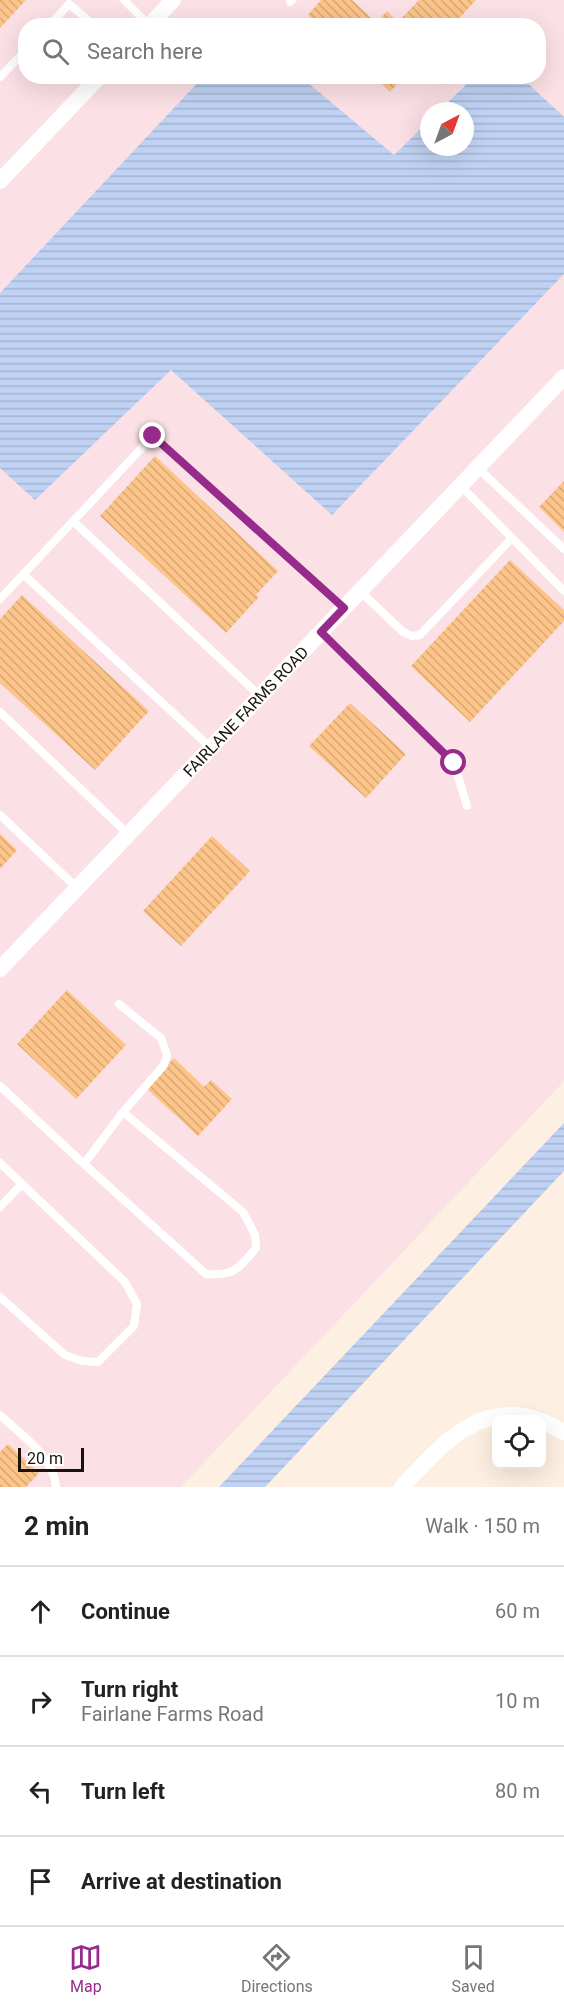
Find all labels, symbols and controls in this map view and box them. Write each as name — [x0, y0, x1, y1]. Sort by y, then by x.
search box — [18, 18, 546, 84]
icon: search — [39, 35, 72, 68]
text: Search here — [87, 39, 203, 64]
north arrow — [420, 102, 474, 156]
route end — [139, 422, 165, 448]
street label: FAIRLANE FARMS ROAD — [179, 643, 312, 781]
route start — [440, 749, 466, 775]
map controls — [492, 1415, 546, 1469]
button: locate — [492, 1415, 546, 1469]
scale bar — [18, 1445, 84, 1472]
text: 20 m — [27, 1449, 63, 1468]
text: 2 min — [24, 1511, 89, 1541]
text: Walk · 150 m — [425, 1514, 540, 1538]
icon: ahead — [24, 1595, 57, 1628]
text: Continue — [81, 1599, 170, 1624]
text: 60 m — [495, 1599, 540, 1623]
text: Turn right — [81, 1677, 178, 1702]
icon: right — [24, 1685, 57, 1718]
text: 10 m — [495, 1689, 540, 1713]
text: Fairlane Farms Road — [81, 1702, 264, 1726]
icon: left — [24, 1775, 57, 1808]
text: Turn left — [81, 1779, 165, 1804]
text: 80 m — [495, 1779, 540, 1803]
icon: arrive — [24, 1865, 57, 1898]
text: Arrive at destination — [81, 1869, 282, 1894]
tab: Map — [69, 1941, 102, 1996]
tab: Directions — [241, 1941, 313, 1996]
tab: Saved — [451, 1941, 495, 1996]

